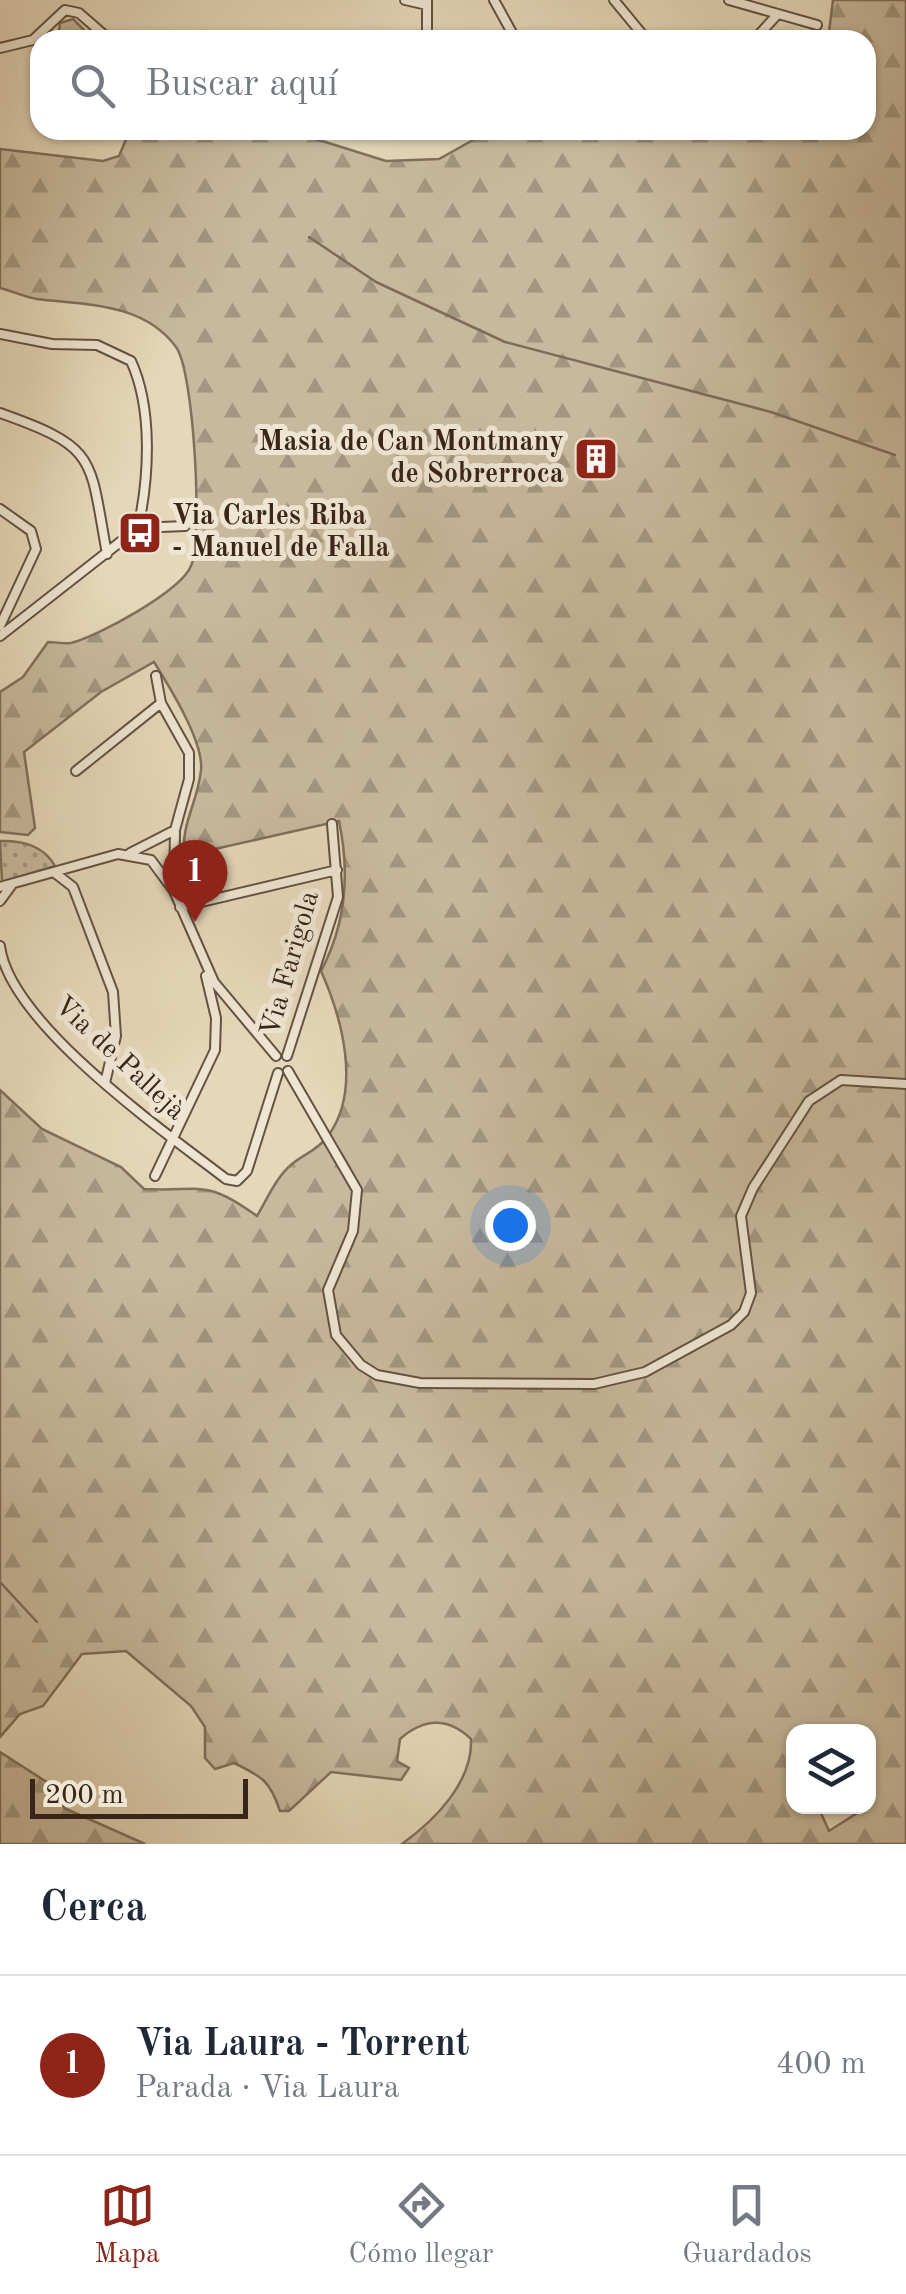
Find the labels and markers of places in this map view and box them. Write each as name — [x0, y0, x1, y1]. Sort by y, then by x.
place label: Masia de Can Montmany de Sobrerroca — [259, 429, 564, 489]
building icon: Masia de Can Montmany de Sobrerroca — [573, 436, 619, 482]
place label: Via Carles Riba - Manuel de Falla — [172, 503, 390, 563]
bus stop icon: Via Carles Riba - Manuel de Falla — [117, 510, 163, 556]
pin: 1 — [162, 840, 228, 922]

